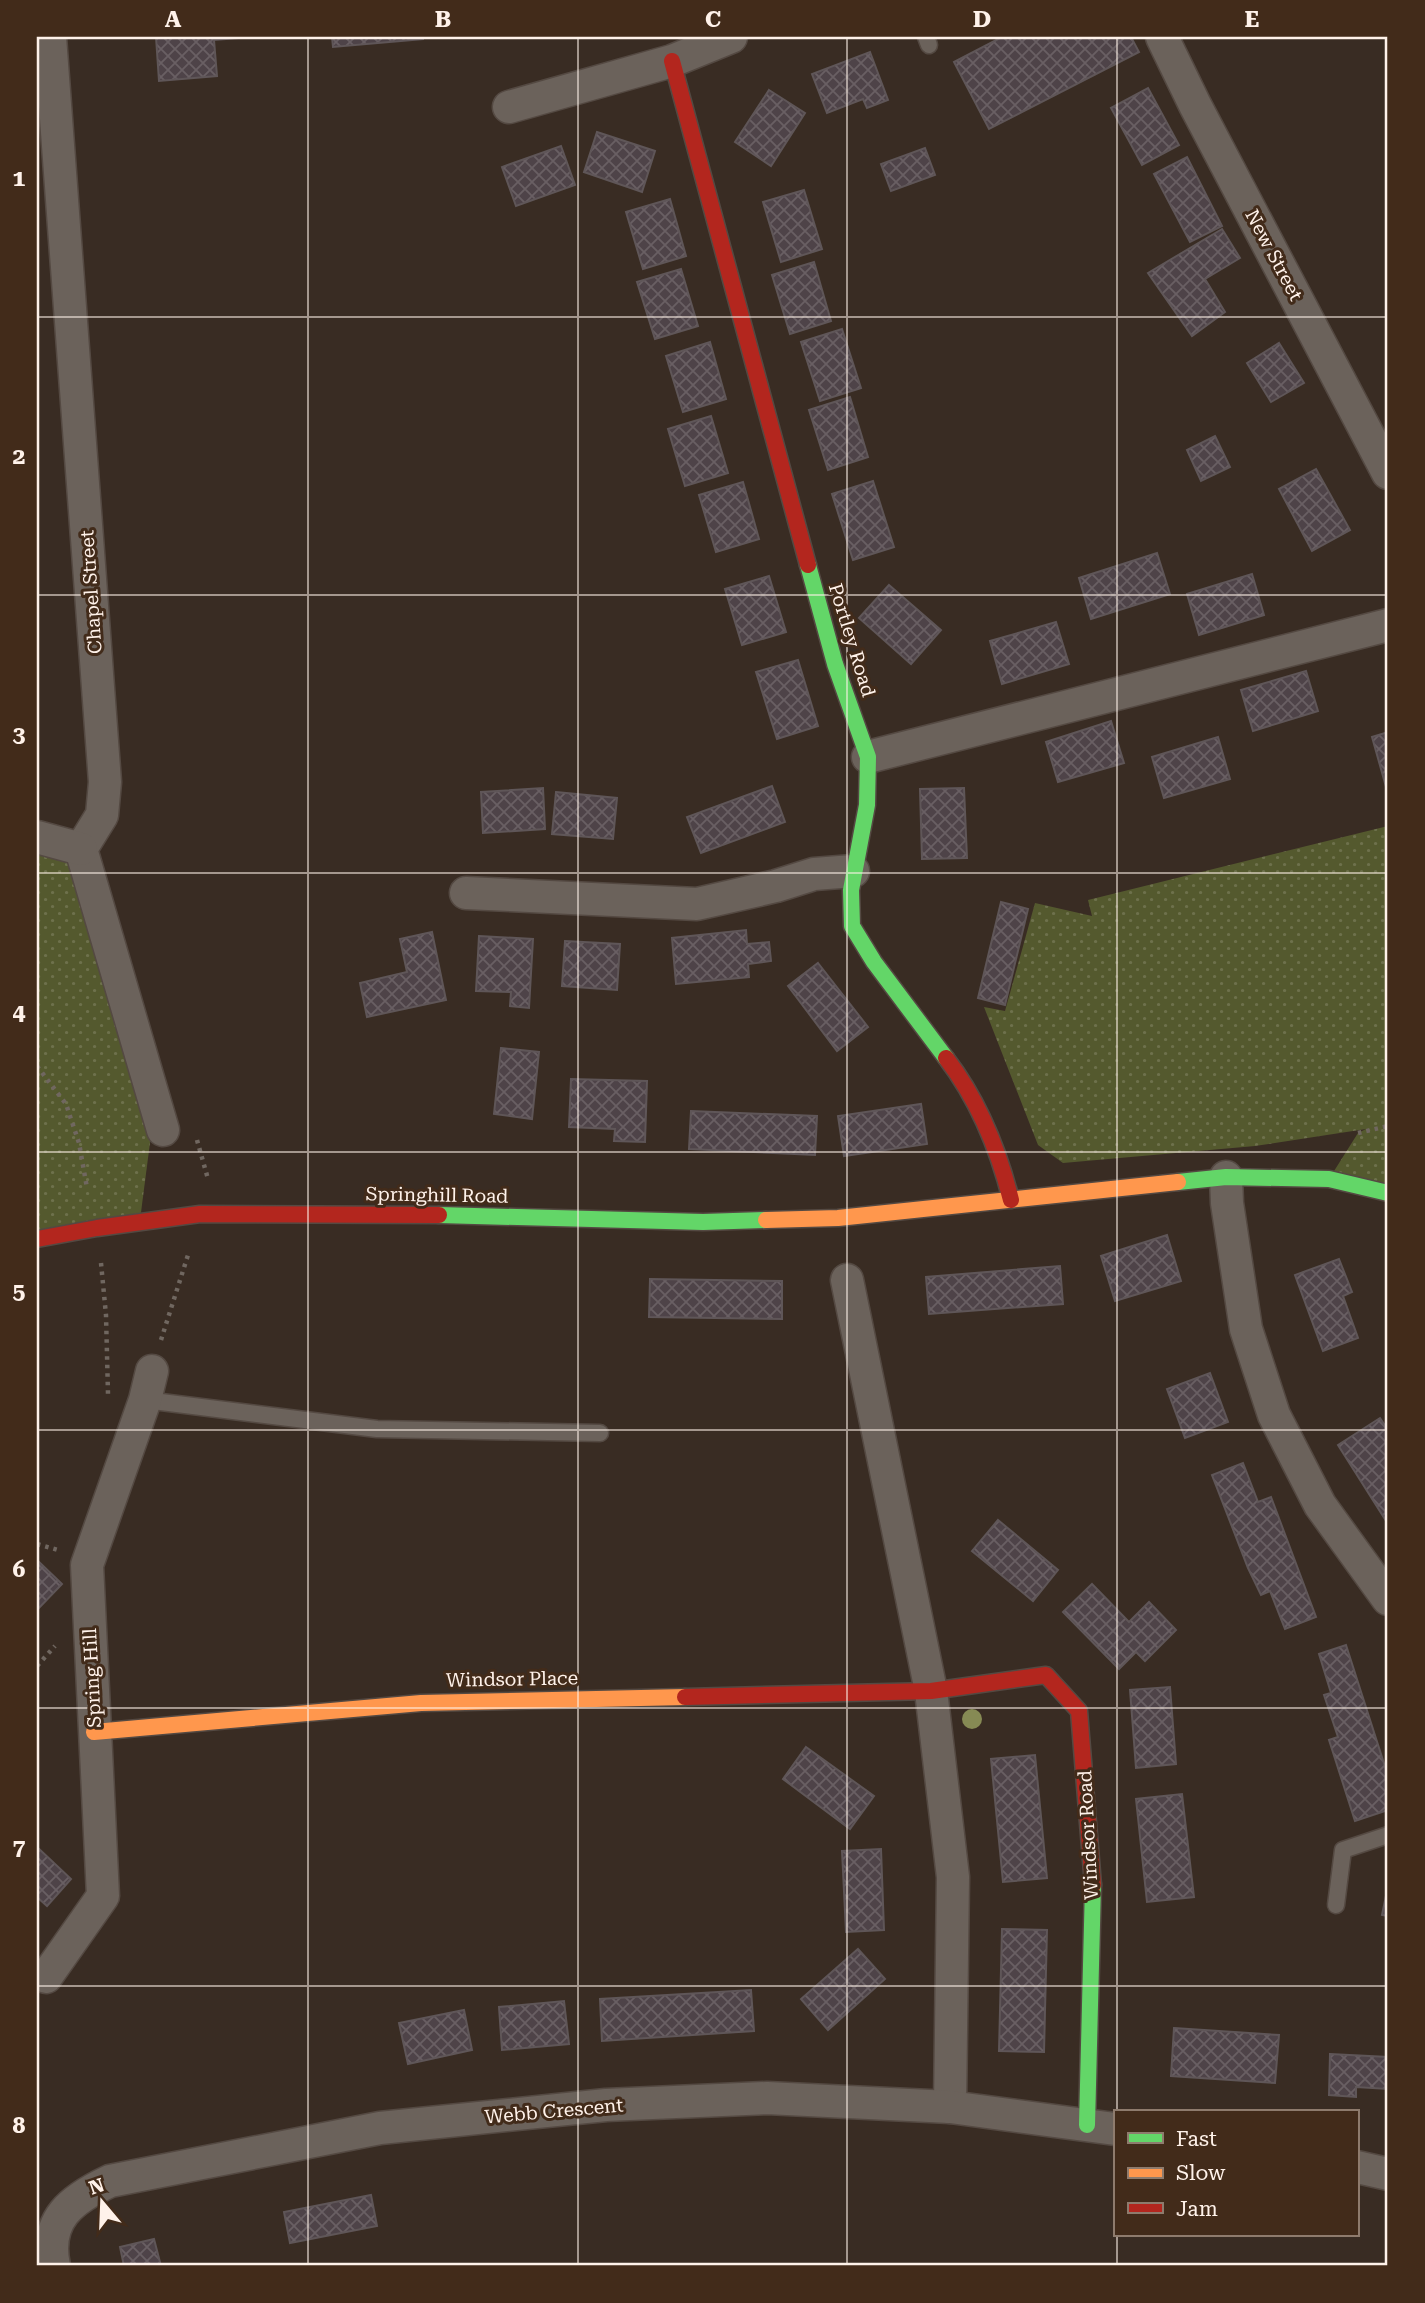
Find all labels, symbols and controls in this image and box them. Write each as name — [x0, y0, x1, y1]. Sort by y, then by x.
text: A — [165, 6, 182, 33]
text: B — [435, 6, 451, 33]
text: C — [705, 6, 721, 33]
text: D — [973, 6, 991, 33]
text: E — [1245, 6, 1259, 33]
text: 1 — [13, 165, 26, 192]
street label: New Street — [1240, 205, 1308, 305]
text: 2 — [13, 443, 25, 470]
street label: Chapel Street — [75, 529, 107, 655]
street label: Portley Road — [824, 580, 880, 700]
text: 3 — [13, 721, 26, 748]
text: 4 — [13, 999, 26, 1026]
street label: Springhill Road — [365, 1182, 509, 1208]
text: 5 — [13, 1278, 26, 1305]
text: 6 — [13, 1556, 26, 1583]
street label: Spring Hill — [78, 1628, 106, 1728]
street label: Windsor Place — [446, 1666, 578, 1692]
street label: Windsor Road — [1073, 1770, 1103, 1900]
text: 7 — [13, 1834, 26, 1861]
street label: Webb Crescent — [484, 2093, 624, 2129]
legend — [1114, 2110, 1358, 2236]
text: 8 — [13, 2112, 26, 2139]
text: Fast — [1176, 2127, 1217, 2151]
text: Slow — [1176, 2161, 1226, 2185]
north arrow — [66, 2166, 136, 2236]
text: N — [86, 2173, 108, 2200]
text: Jam — [1176, 2197, 1218, 2221]

